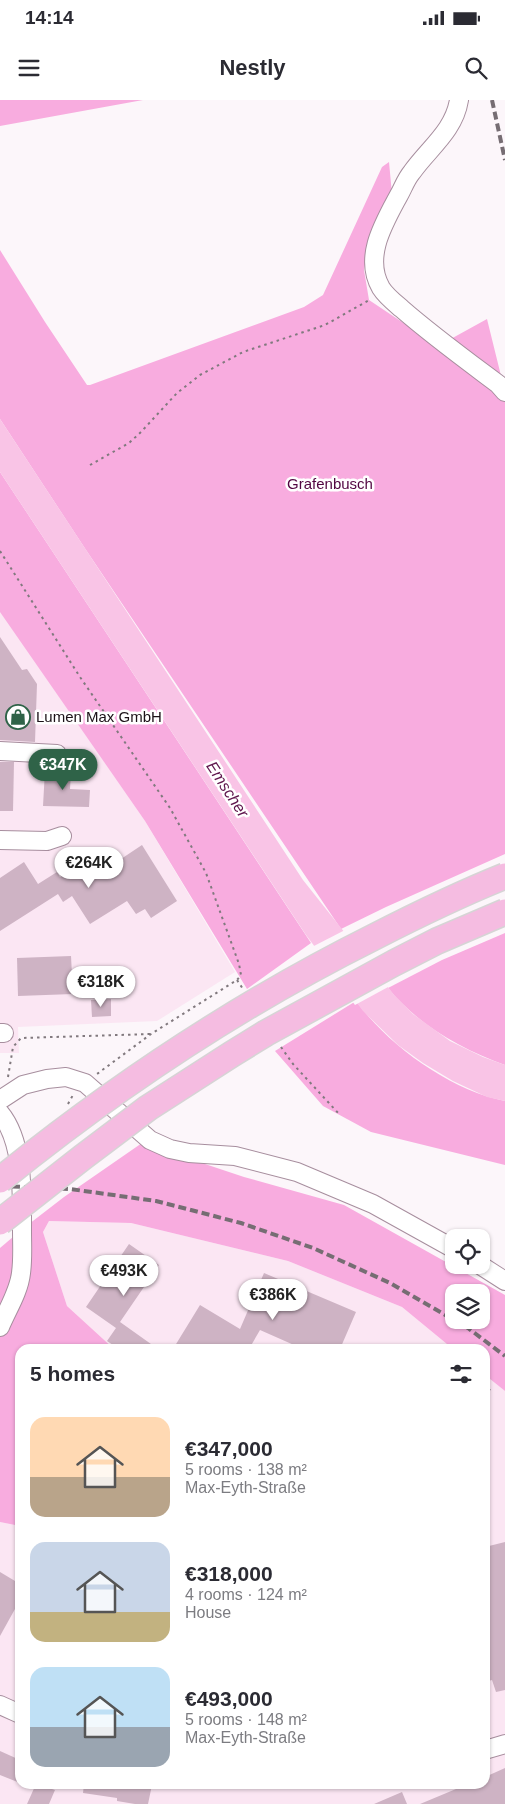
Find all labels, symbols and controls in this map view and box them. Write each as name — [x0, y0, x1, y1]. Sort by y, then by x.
text: 14:14 — [25, 7, 74, 28]
icon: menu — [15, 54, 43, 82]
icon: search — [462, 54, 490, 82]
text: Nestly — [219, 55, 286, 80]
park label: Grafenbusch — [287, 475, 373, 492]
shop icon: Lumen Max GmbH — [5, 704, 31, 730]
place label: Lumen Max GmbH — [36, 708, 162, 725]
pin: €347K — [28, 748, 98, 791]
text: €347K — [39, 756, 87, 773]
water label: Emscher — [203, 758, 252, 821]
pin: €264K — [54, 846, 124, 889]
text: €264K — [65, 854, 113, 871]
pin: €318K — [66, 966, 136, 1008]
text: €318K — [77, 973, 125, 990]
map controls — [445, 1229, 490, 1329]
button: locate — [445, 1229, 490, 1274]
pin: €493K — [89, 1254, 159, 1297]
text: €493K — [100, 1262, 148, 1279]
pin: €386K — [238, 1278, 308, 1321]
button: layers — [445, 1284, 490, 1329]
text: €386K — [249, 1286, 297, 1303]
icon: filters — [447, 1360, 475, 1388]
text: 5 homes — [30, 1362, 115, 1385]
icon: home — [70, 1437, 130, 1497]
text: €347,000 — [185, 1437, 273, 1460]
text: 5 rooms · 138 m² — [185, 1461, 307, 1478]
text: Max-Eyth-Straße — [185, 1479, 306, 1496]
icon: home — [70, 1562, 130, 1622]
text: €318,000 — [185, 1562, 273, 1585]
text: 4 rooms · 124 m² — [185, 1586, 307, 1603]
text: House — [185, 1604, 231, 1621]
icon: home — [70, 1687, 130, 1747]
text: €493,000 — [185, 1687, 273, 1710]
text: 5 rooms · 148 m² — [185, 1711, 307, 1728]
text: Max-Eyth-Straße — [185, 1729, 306, 1746]

